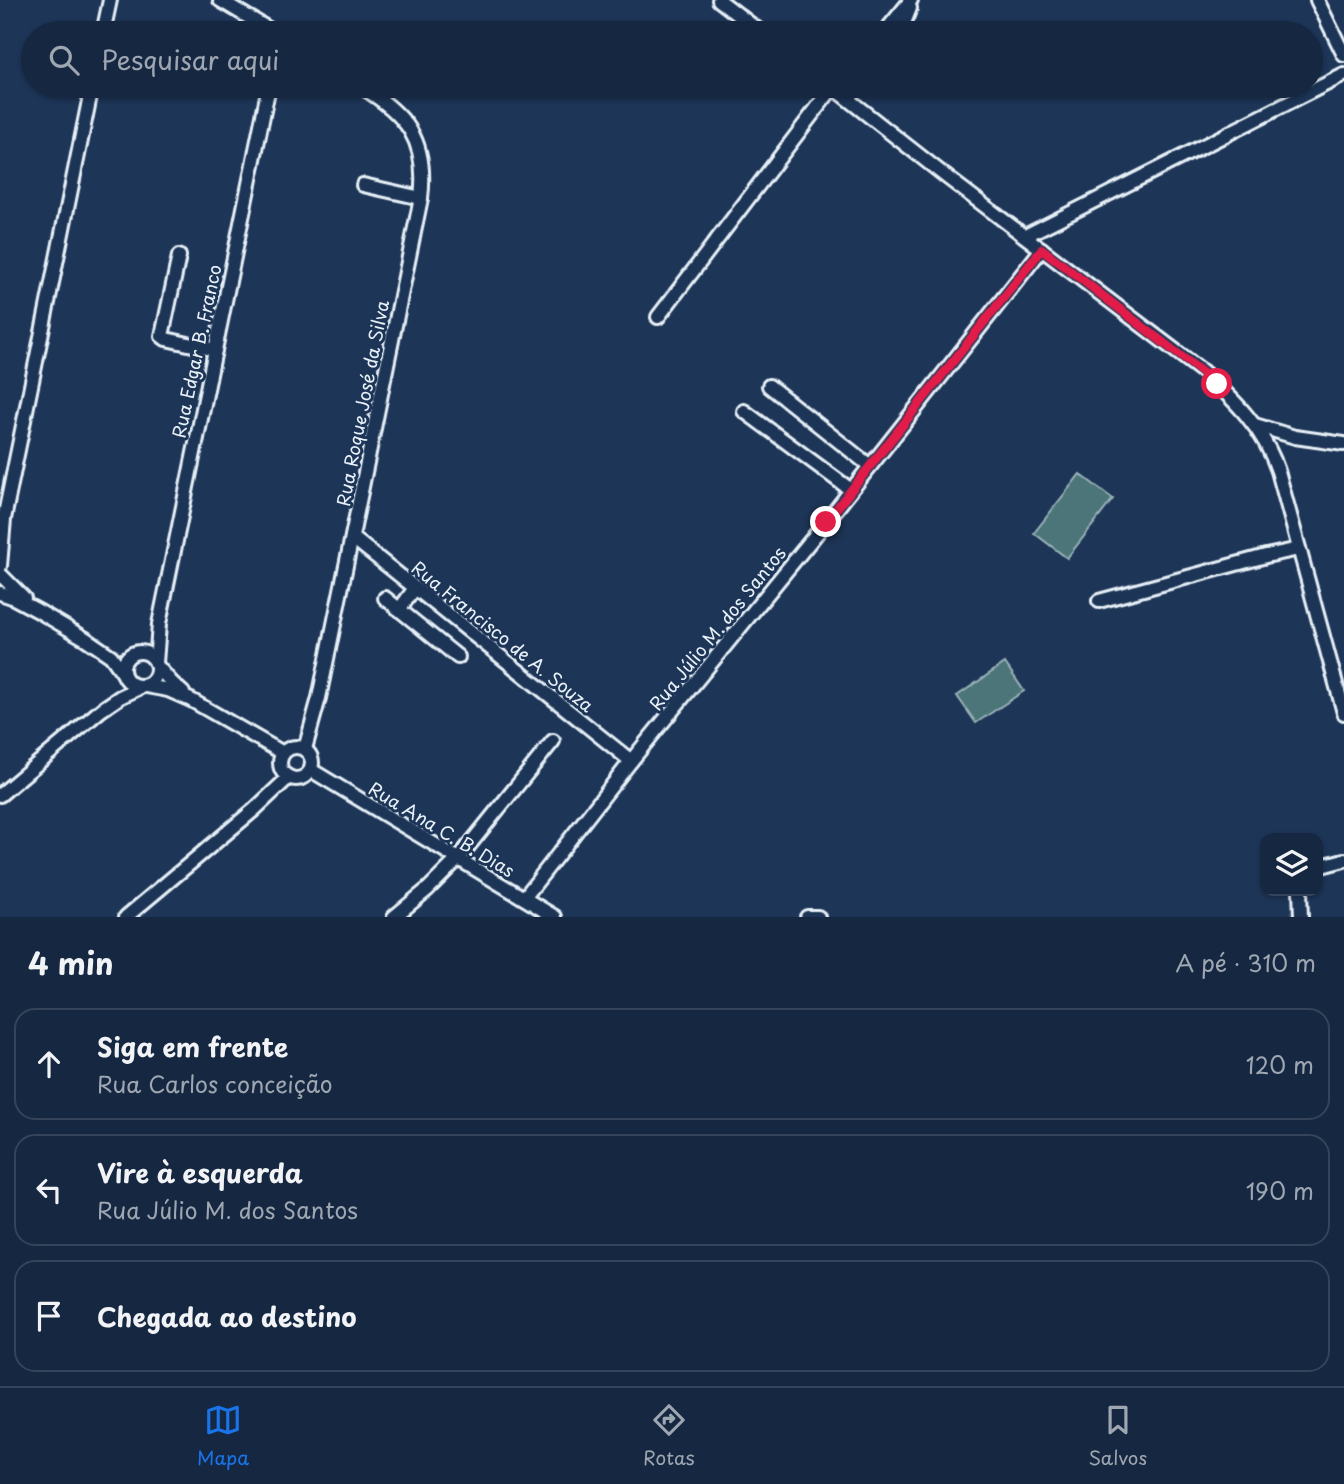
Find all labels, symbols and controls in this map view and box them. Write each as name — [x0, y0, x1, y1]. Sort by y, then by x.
search box — [21, 21, 1323, 98]
text: Pesquisar aqui — [101, 40, 279, 79]
icon: search — [45, 41, 83, 79]
street label: Rua Edgar B. Franco — [164, 262, 228, 440]
street label: Rua Roque José da Silva — [329, 298, 395, 508]
route start — [1201, 368, 1232, 399]
route end — [810, 506, 841, 537]
street label: Rua Júlio M. dos Santos — [642, 540, 792, 716]
street label: Rua Francisco de A. Souza — [406, 554, 600, 719]
street label: Rua Ana C. B. Dias — [364, 775, 520, 883]
map controls — [1260, 833, 1323, 896]
button: layers — [1260, 833, 1323, 896]
text: 4 min — [28, 940, 114, 985]
text: A pé · 310 m — [1175, 945, 1316, 980]
text: Siga em frente — [97, 1027, 288, 1066]
icon: ahead — [30, 1045, 68, 1083]
text: 120 m — [1246, 1047, 1314, 1082]
text: Rua Carlos conceição — [97, 1066, 333, 1101]
text: Vire à esquerda — [97, 1153, 303, 1192]
icon: left — [30, 1171, 68, 1209]
text: 190 m — [1246, 1173, 1314, 1208]
text: Rua Júlio M. dos Santos — [97, 1192, 358, 1227]
icon: arrive — [30, 1297, 68, 1335]
text: Chegada ao destino — [97, 1297, 356, 1336]
tab: Mapa — [197, 1401, 249, 1471]
tab: Rotas — [643, 1401, 695, 1471]
tab: Salvos — [1088, 1401, 1147, 1471]

